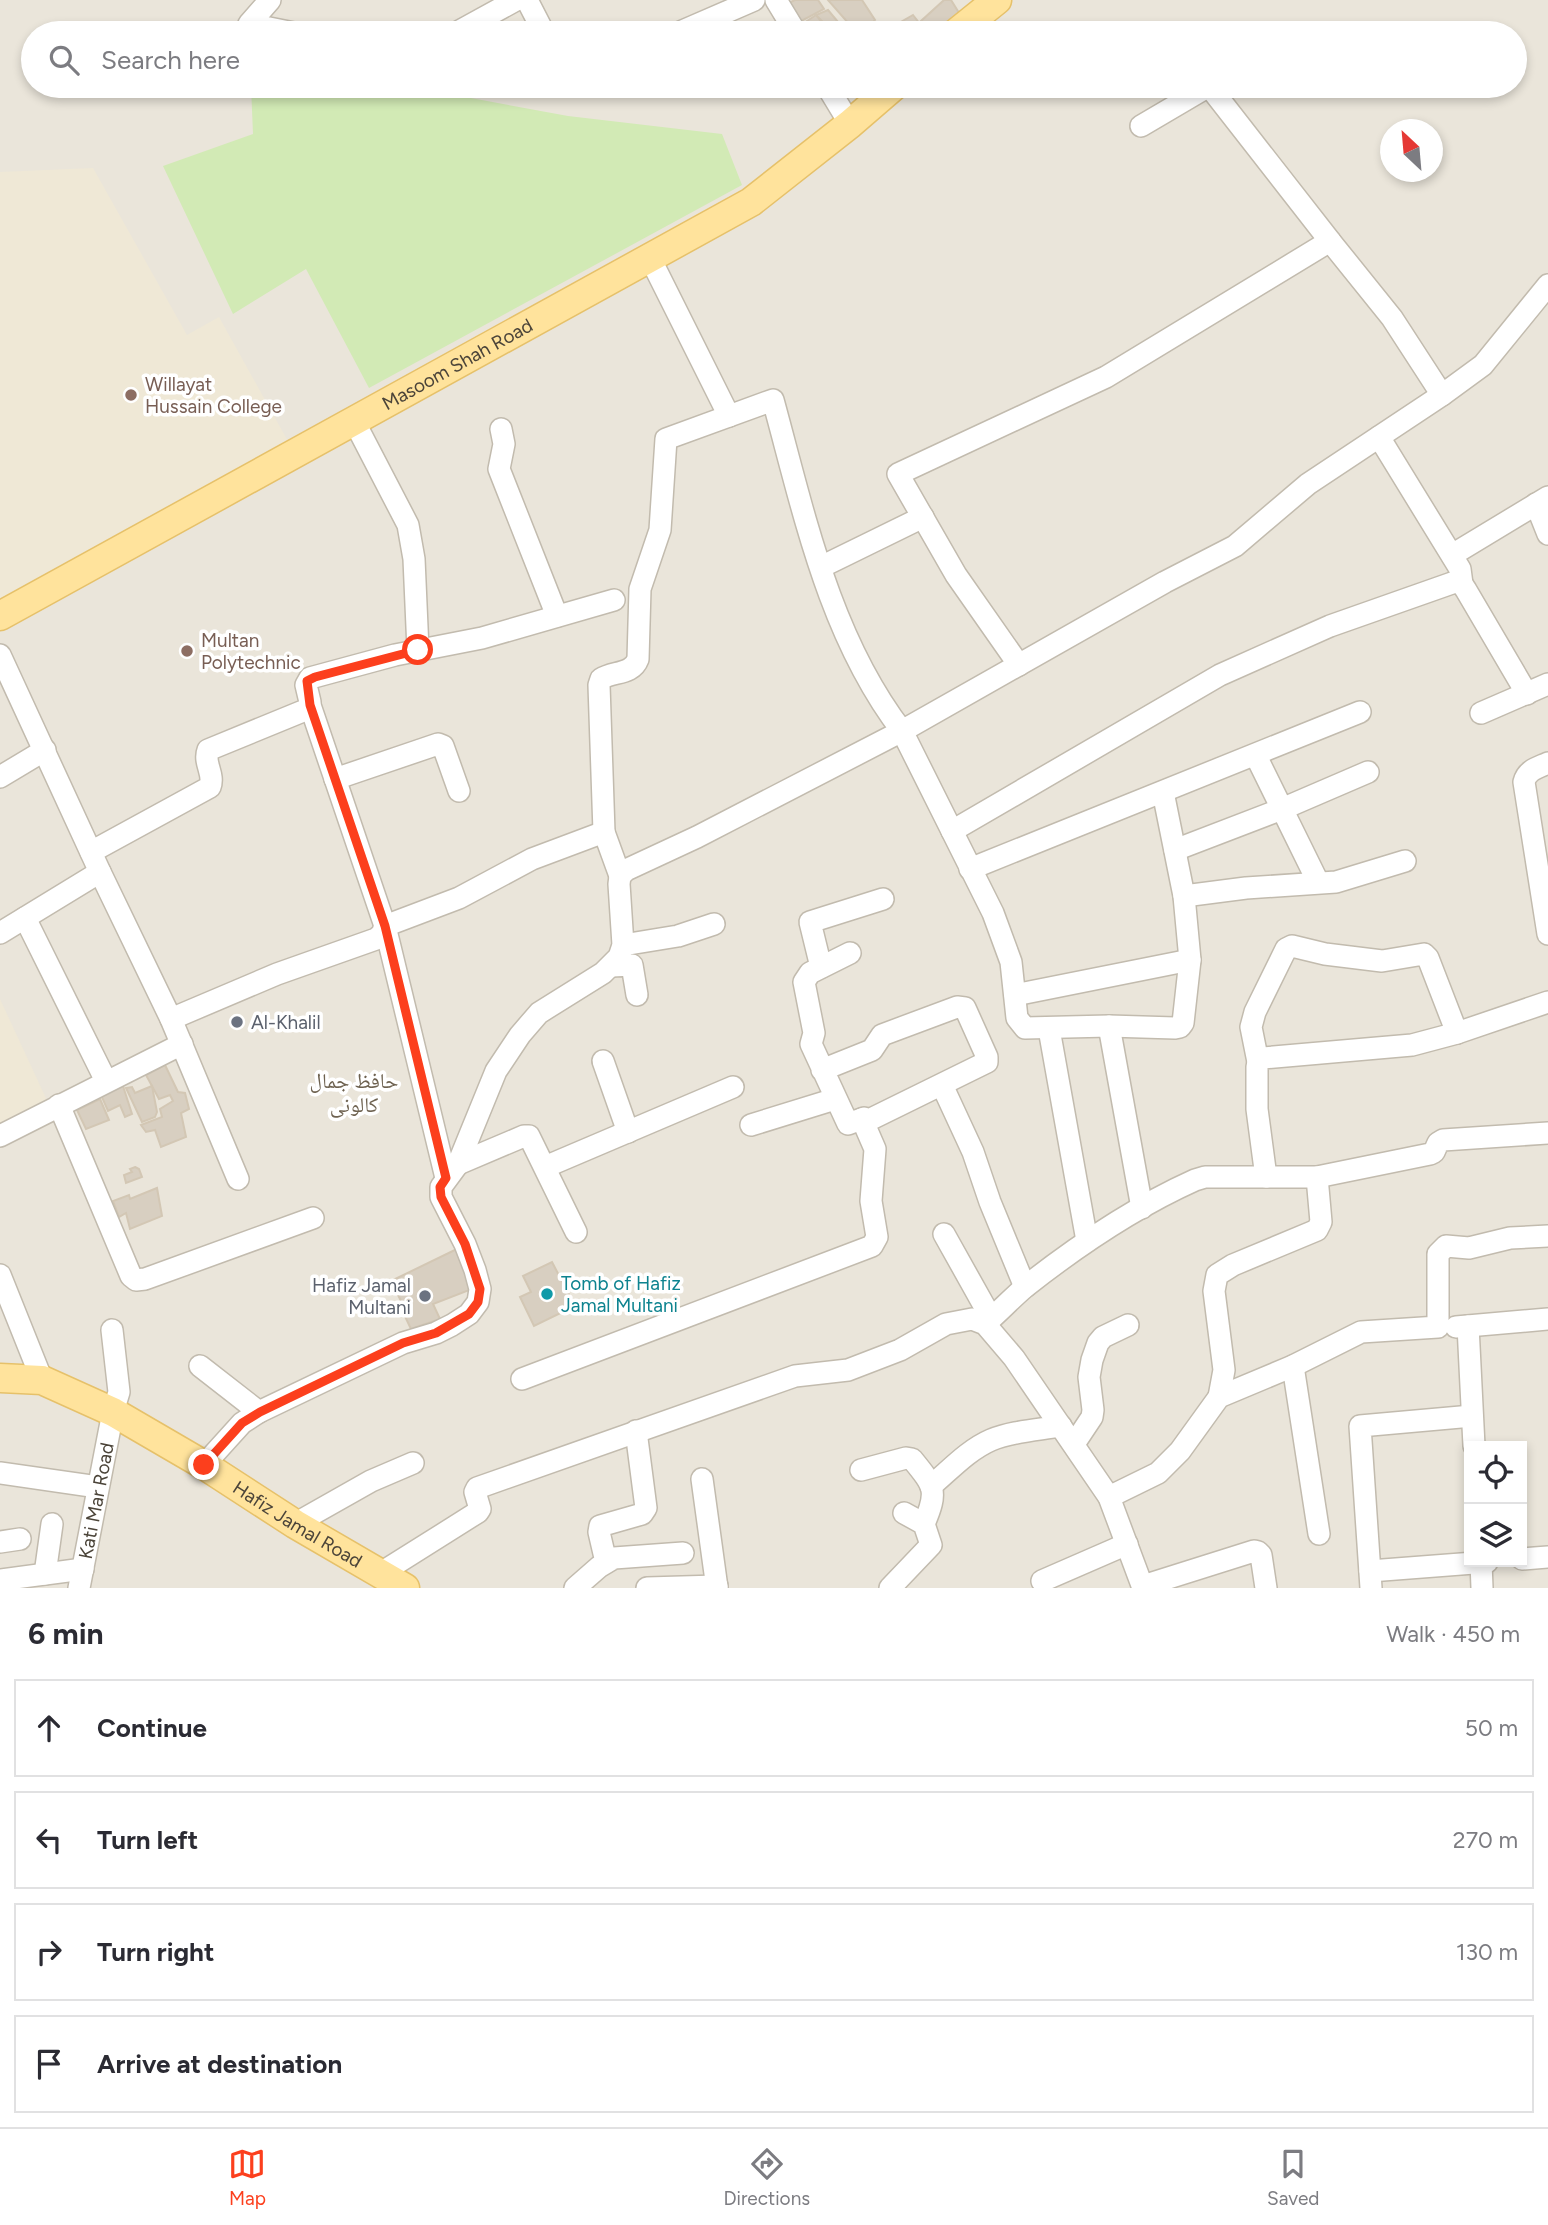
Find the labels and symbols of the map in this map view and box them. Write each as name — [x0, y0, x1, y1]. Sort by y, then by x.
north arrow — [1380, 119, 1443, 182]
street label: Masoom Shah Road — [378, 313, 537, 415]
place label: Willayat Hussain College — [145, 373, 282, 418]
marker: Willayat Hussain College — [123, 387, 139, 403]
place label: Multan Polytechnic — [201, 629, 301, 674]
route start — [402, 634, 433, 665]
marker: Multan Polytechnic — [179, 643, 195, 659]
place label: Al-Khalil — [251, 1011, 321, 1034]
marker: Al-Khalil — [229, 1014, 245, 1030]
district label: حافظ جمال کالونی — [310, 1068, 398, 1118]
place label: Tomb of Hafiz Jamal Multani — [561, 1272, 681, 1317]
place label: Hafiz Jamal Multani — [312, 1274, 411, 1319]
marker: Tomb of Hafiz Jamal Multani — [539, 1286, 555, 1302]
marker: Hafiz Jamal Multani — [417, 1288, 433, 1304]
street label: Kati Mar Road — [73, 1440, 118, 1561]
route end — [188, 1449, 219, 1480]
street label: Hafiz Jamal Road — [229, 1475, 367, 1572]

